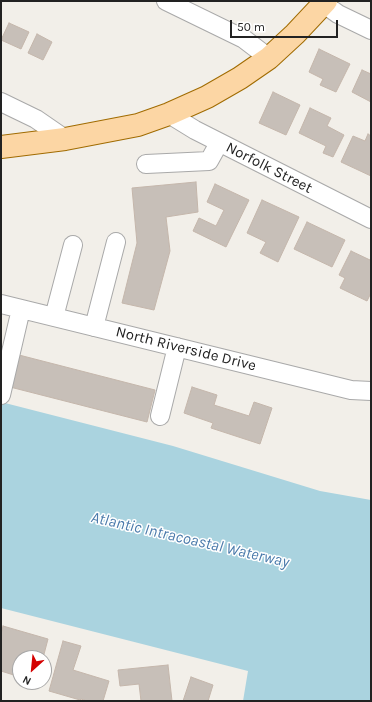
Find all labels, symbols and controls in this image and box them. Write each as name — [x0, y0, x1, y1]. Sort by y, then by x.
scale bar — [232, 12, 340, 38]
text: 50 m — [237, 20, 265, 34]
street label: Norfolk Street — [223, 139, 315, 197]
street label: North Riverside Drive — [114, 323, 258, 375]
water label: Atlantic Intracoastal Waterway — [89, 508, 291, 572]
north arrow — [12, 650, 52, 690]
text: N — [20, 673, 33, 688]

